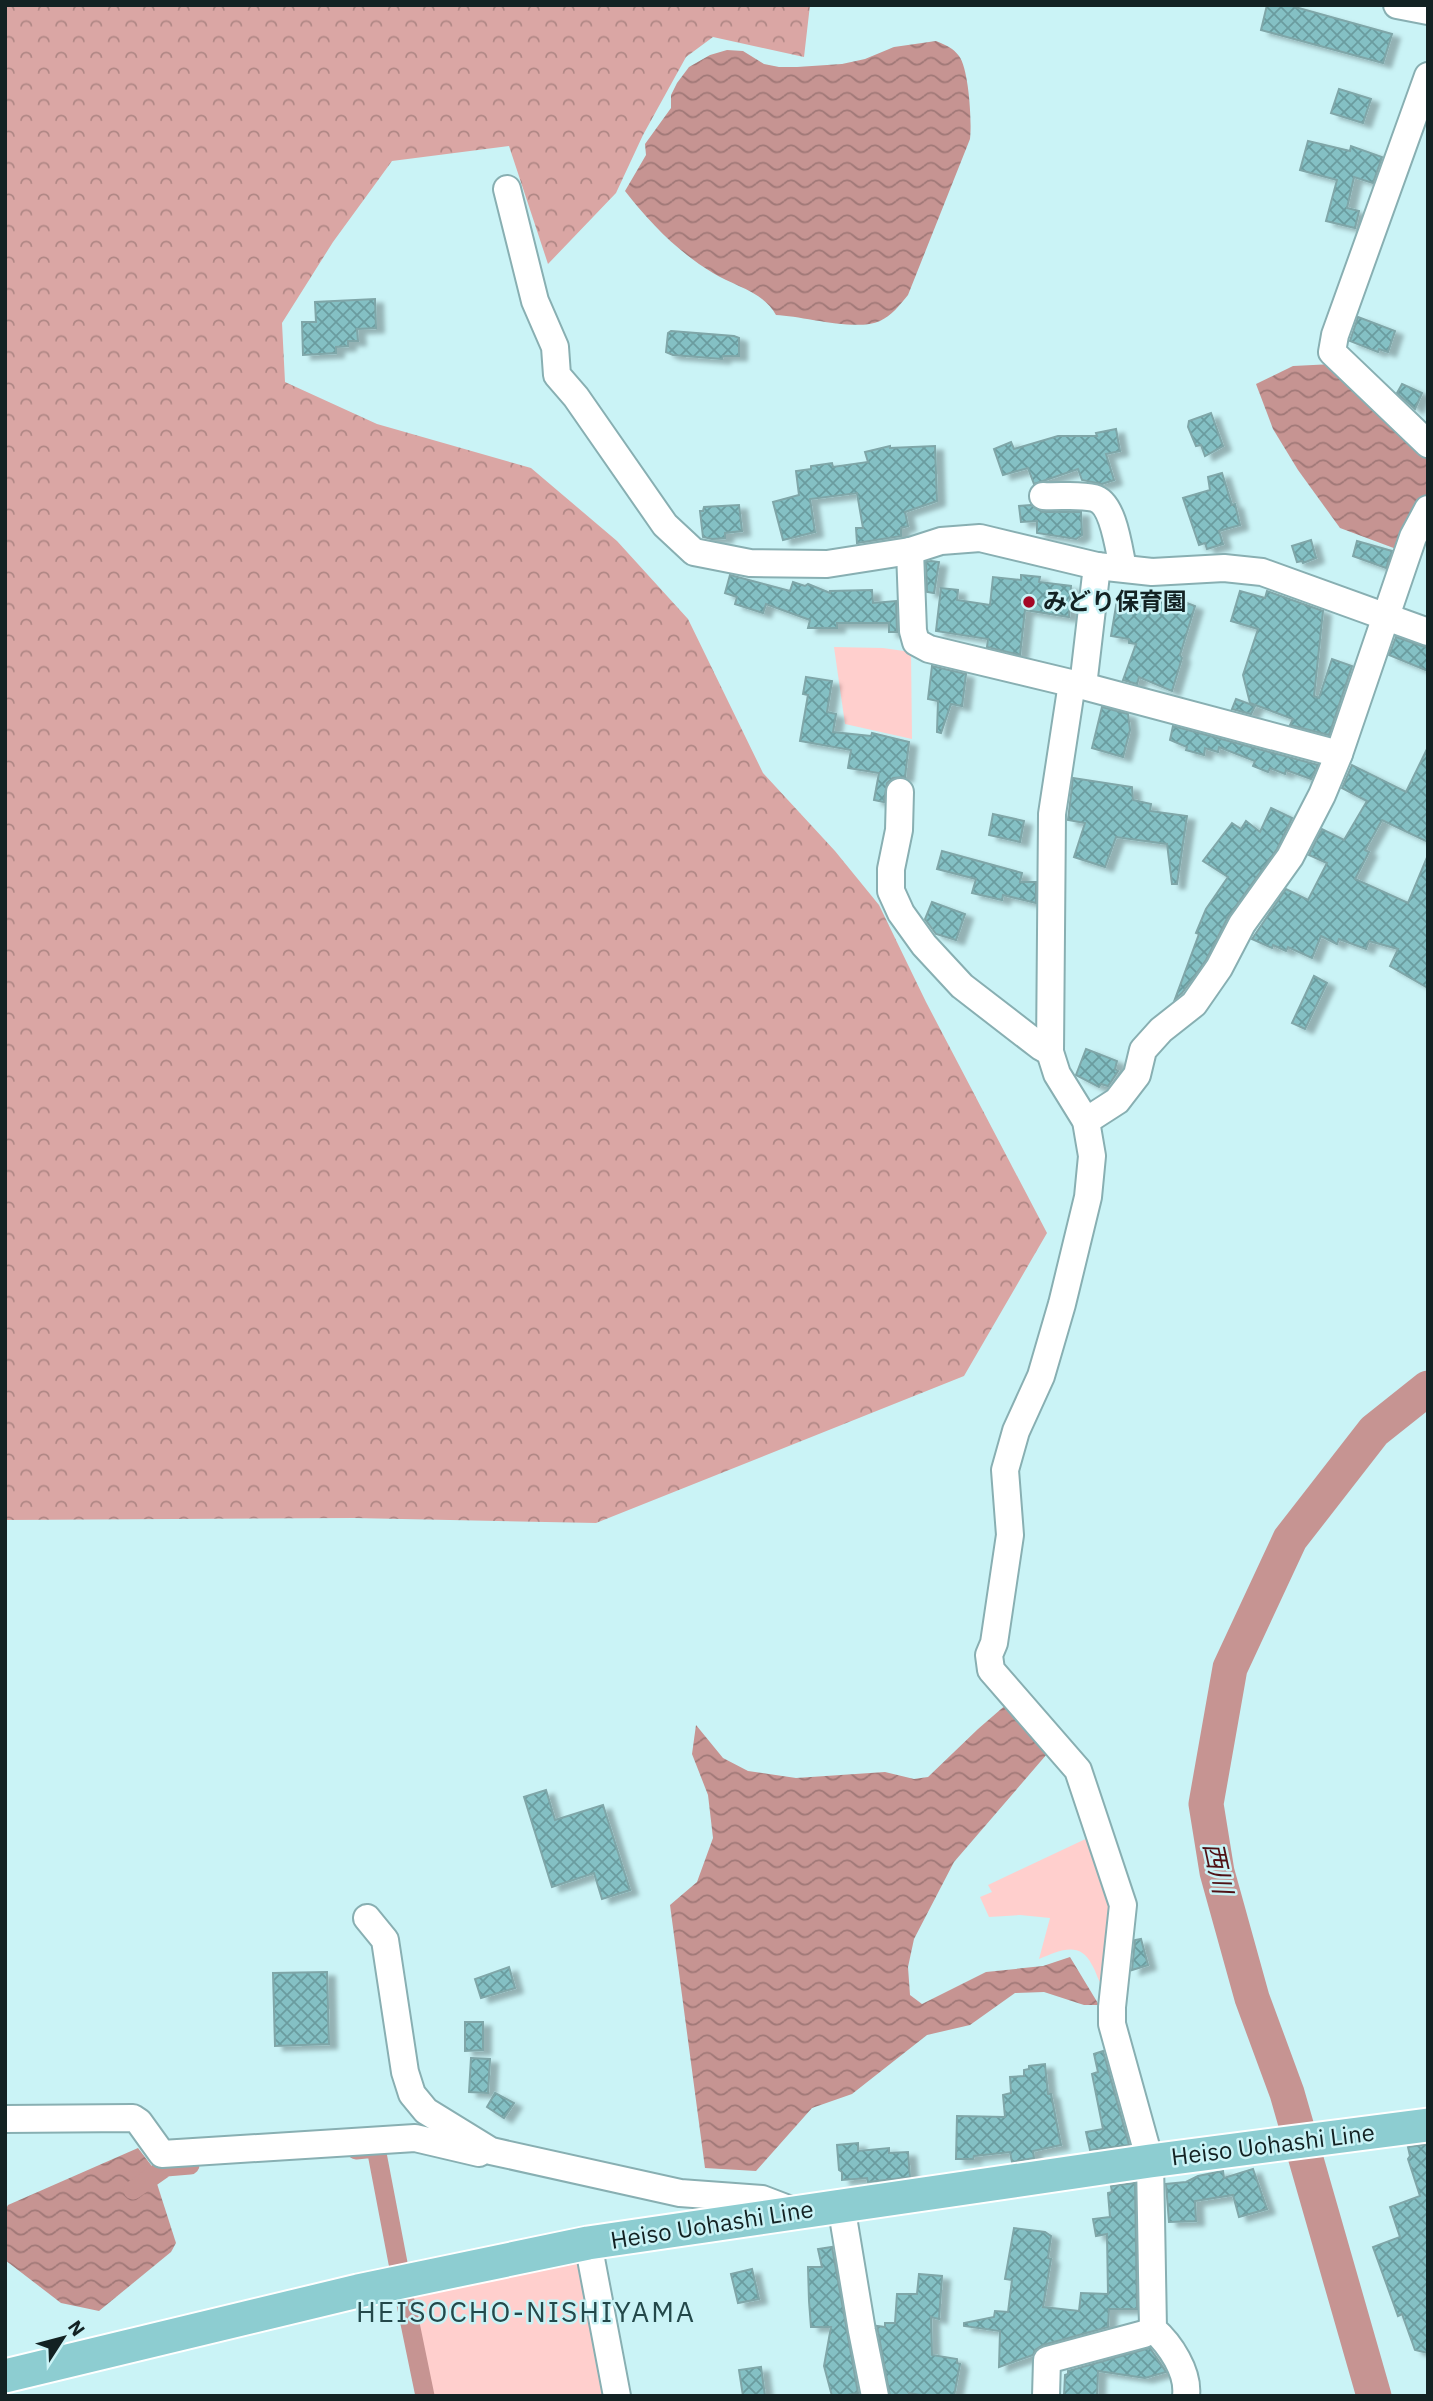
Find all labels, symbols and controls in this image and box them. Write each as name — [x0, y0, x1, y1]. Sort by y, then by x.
place label: みどり保育園 — [1043, 585, 1187, 617]
marker: みどり保育園 — [1021, 594, 1037, 610]
water label: 西川 — [1197, 1839, 1242, 1900]
street label: Heiso Uohashi Line — [1169, 2116, 1377, 2172]
street label: Heiso Uohashi Line — [608, 2192, 816, 2256]
district label: HEISOCHO-NISHIYAMA — [356, 2293, 696, 2330]
north arrow — [28, 2303, 98, 2373]
text: N — [63, 2315, 91, 2341]

